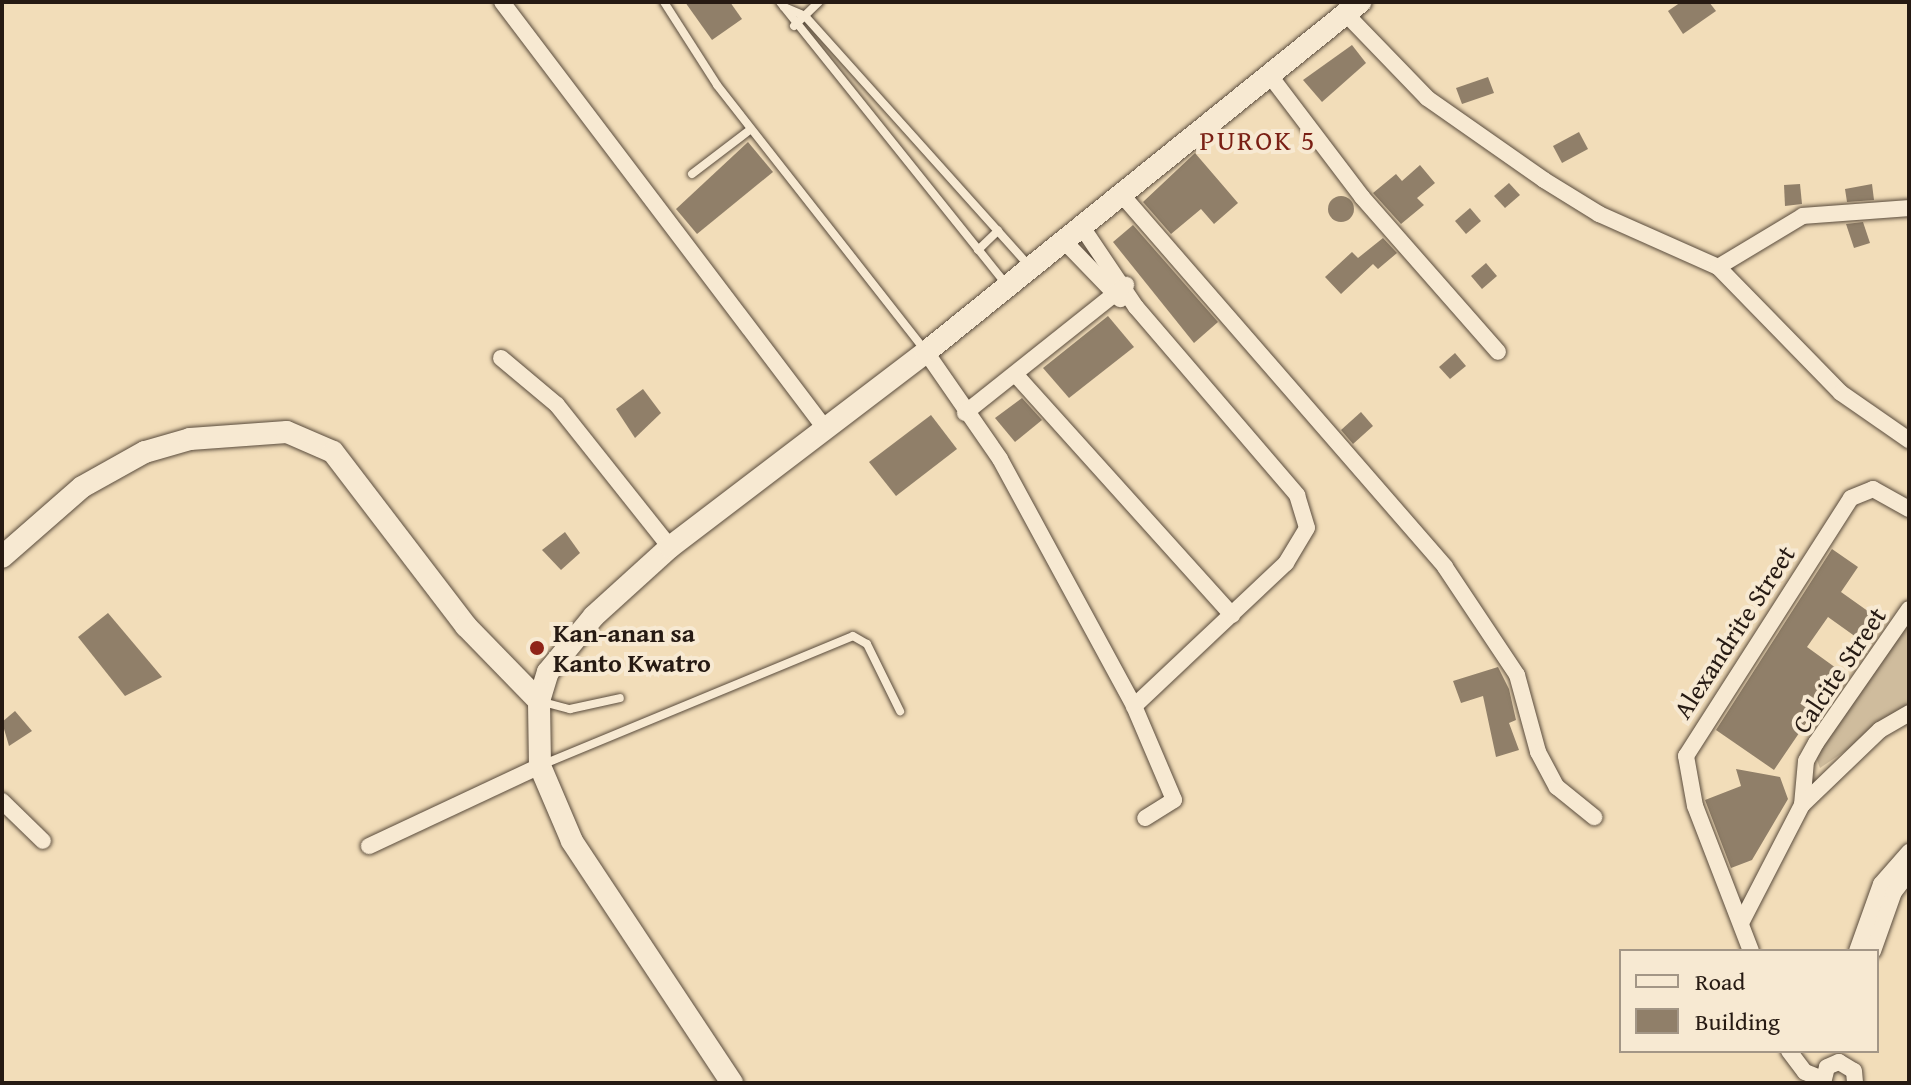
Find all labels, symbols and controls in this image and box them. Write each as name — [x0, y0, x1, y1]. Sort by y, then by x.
district label: PUROK 5 — [1200, 123, 1316, 157]
street label: Alexandrite Street — [1667, 540, 1801, 724]
street label: Calcite Street — [1785, 601, 1893, 739]
place label: Kan-anan sa Kanto Kwatro — [553, 617, 711, 678]
marker: Kan-anan sa Kanto Kwatro — [528, 639, 546, 657]
legend — [1619, 949, 1879, 1053]
text: Road — [1695, 964, 1745, 999]
text: Building — [1695, 1004, 1780, 1039]

